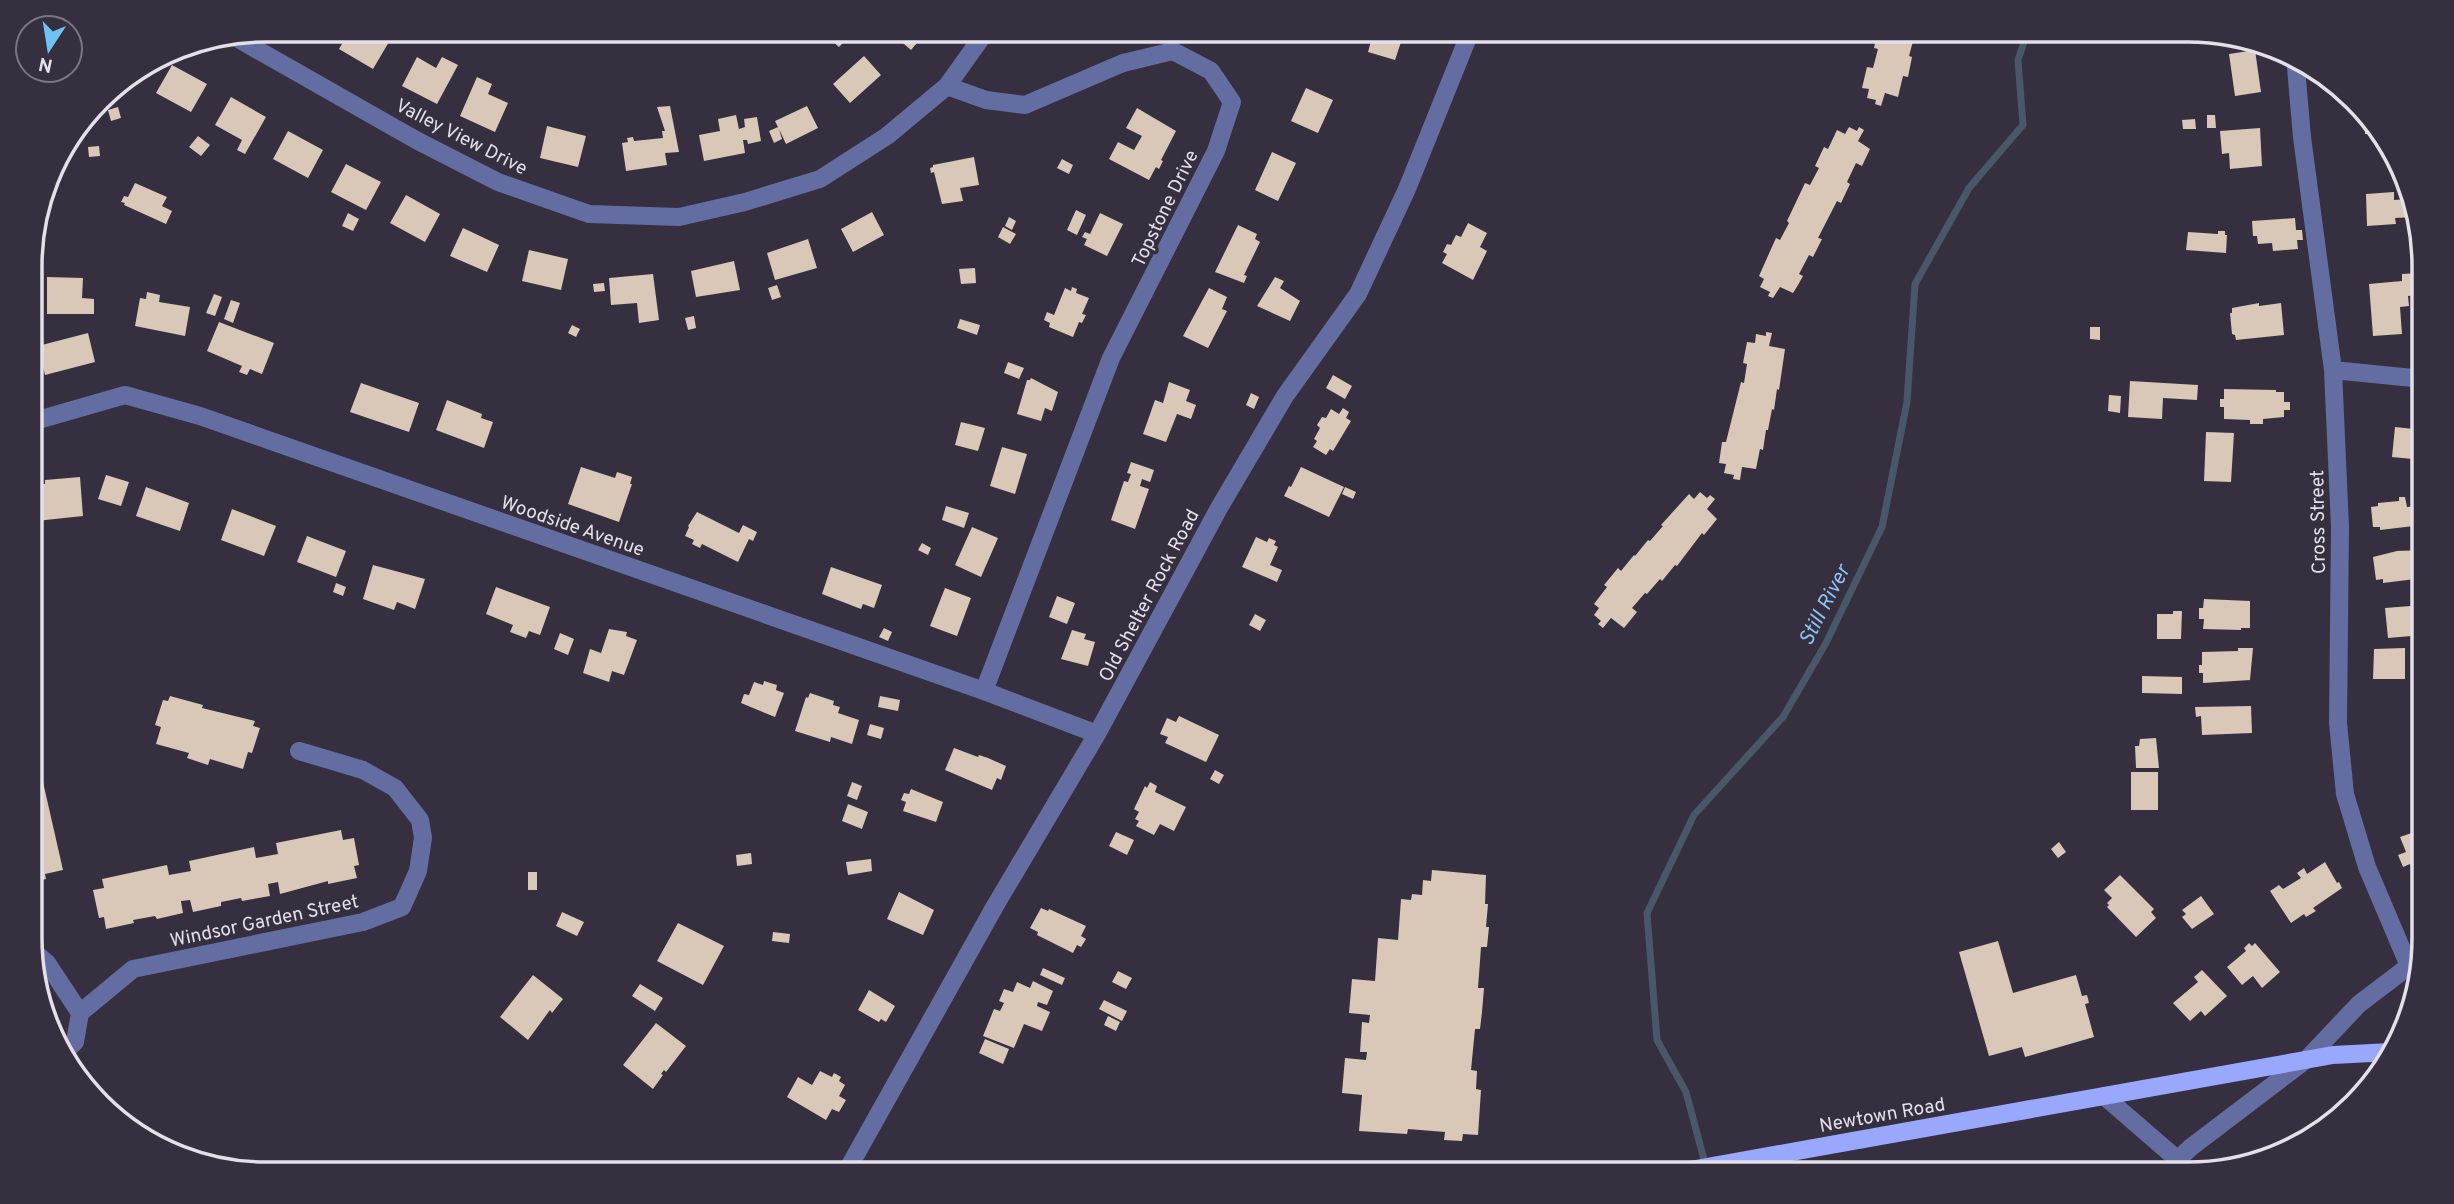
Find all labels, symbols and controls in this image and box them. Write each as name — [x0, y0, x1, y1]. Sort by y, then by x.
north arrow — [14, 14, 84, 84]
text: N — [37, 51, 55, 77]
street label: Valley View Drive — [391, 94, 531, 181]
street label: Topstone Drive — [1127, 146, 1204, 271]
street label: Cross Street — [2306, 470, 2332, 574]
street label: Woodside Avenue — [498, 491, 647, 563]
street label: Old Shelter Rock Road — [1094, 506, 1205, 686]
water label: Still River — [1794, 559, 1858, 651]
street label: Windsor Garden Street — [168, 890, 361, 954]
street label: Newtown Road — [1818, 1093, 1947, 1139]

